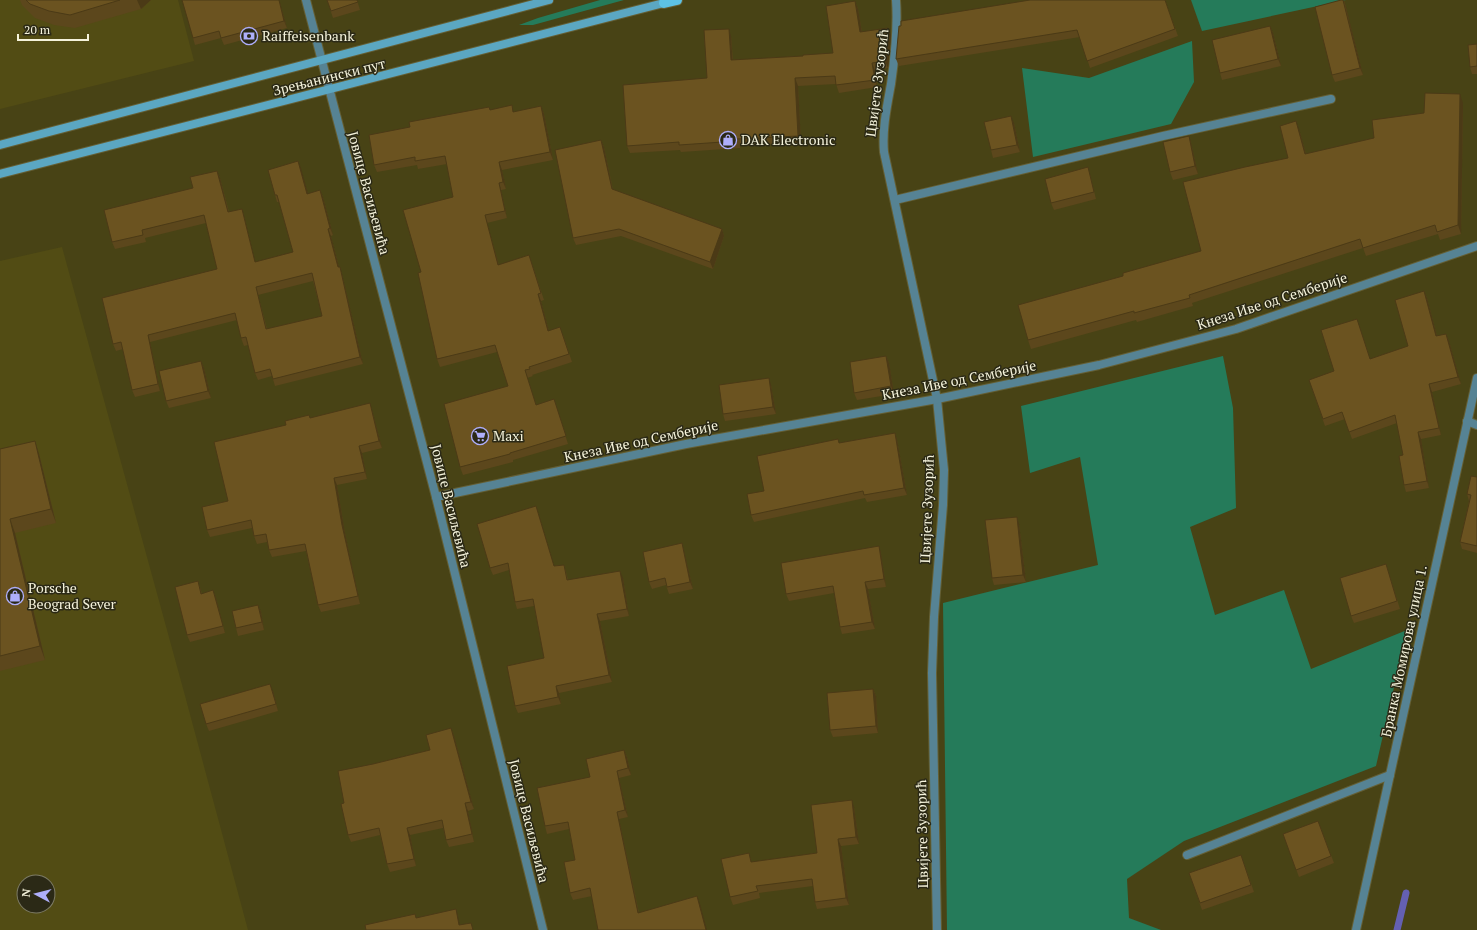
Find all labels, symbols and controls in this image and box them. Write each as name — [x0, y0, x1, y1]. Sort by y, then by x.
scale bar — [18, 16, 88, 42]
text: 20 m — [24, 22, 51, 37]
bank icon: Raiffeisenbank — [239, 26, 259, 46]
place label: Raiffeisenbank — [262, 26, 355, 45]
street label: Цвијете Зузорић — [860, 28, 893, 138]
street label: Зрењанински пут — [271, 53, 387, 100]
street label: Јовице Васиљевића — [344, 129, 395, 257]
shop icon: DAK Electronic — [718, 130, 738, 150]
place label: DAK Electronic — [741, 130, 835, 149]
street label: Кнеза Иве од Семберије — [1194, 267, 1349, 334]
street label: Кнеза Иве од Семберије — [880, 355, 1038, 404]
street label: Кнеза Иве од Семберије — [562, 415, 720, 466]
supermarket icon: Maxi — [470, 426, 490, 446]
place label: Maxi — [493, 426, 524, 445]
street label: Јовице Васиљевића — [427, 442, 476, 570]
street label: Цвијете Зузорић — [915, 454, 938, 564]
street label: Бранка Момирова улица 1. — [1376, 563, 1431, 739]
place label: Porsche Beograd Sever — [28, 578, 117, 613]
shop icon: Porsche Beograd Sever — [5, 586, 25, 606]
street label: Јовице Васиљевића — [505, 757, 554, 885]
street label: Цвијете Зузорић — [911, 780, 932, 888]
north arrow — [16, 874, 56, 914]
text: N — [19, 887, 34, 898]

